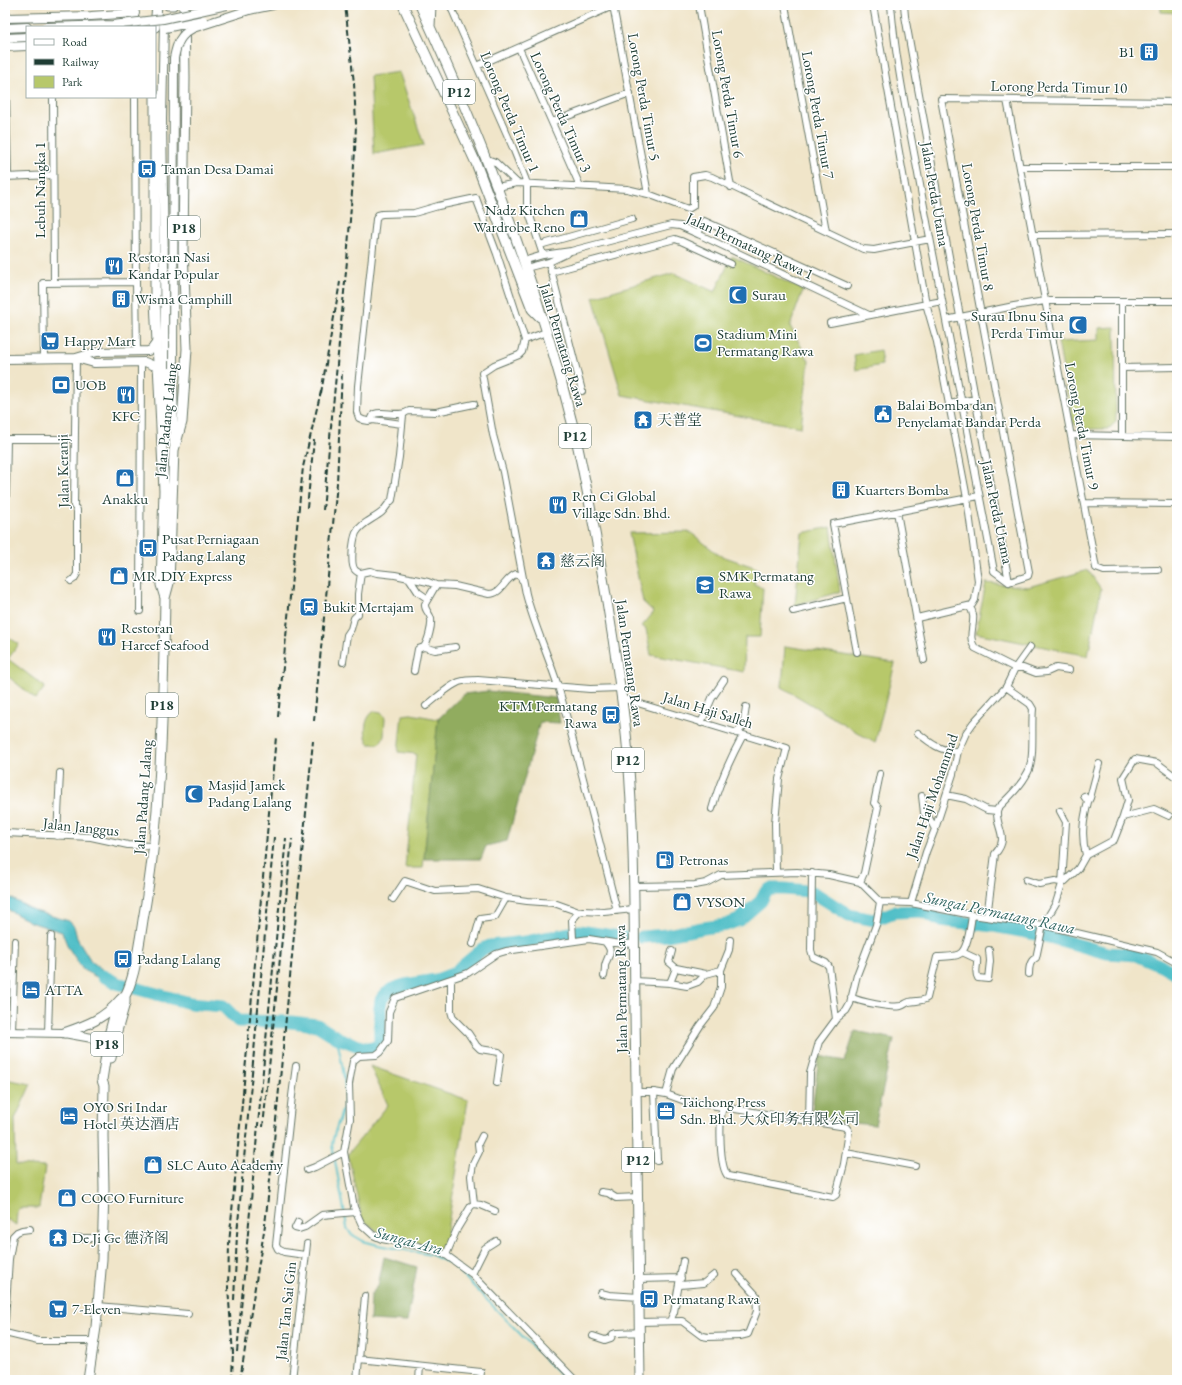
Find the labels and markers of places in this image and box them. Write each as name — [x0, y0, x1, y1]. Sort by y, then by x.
building icon: B1 — [1138, 41, 1160, 63]
place label: B1 — [1119, 42, 1135, 61]
bus stop icon: Taman Desa Damai — [136, 158, 158, 180]
place label: Taman Desa Damai — [161, 159, 274, 178]
place label: Nadz Kitchen Wardrobe Reno — [473, 200, 565, 236]
shop icon: Nadz Kitchen Wardrobe Reno — [568, 208, 590, 230]
place label: Restoran Nasi Kandar Popular — [128, 247, 219, 283]
restaurant icon: Restoran Nasi Kandar Popular — [103, 255, 125, 277]
mosque icon: Surau — [727, 284, 749, 306]
place label: Surau — [752, 285, 786, 304]
building icon: Wisma Camphill — [110, 288, 132, 310]
place label: Wisma Camphill — [135, 289, 232, 308]
place label: Surau Ibnu Sina Perda Timur — [971, 306, 1064, 342]
mosque icon: Surau Ibnu Sina Perda Timur — [1067, 314, 1089, 336]
place label: Stadium Mini Permatang Rawa — [717, 324, 814, 360]
supermarket icon: Happy Mart — [39, 330, 61, 352]
place label: Happy Mart — [64, 331, 136, 350]
sports icon: Stadium Mini Permatang Rawa — [692, 332, 714, 354]
bank icon: UOB — [50, 374, 72, 396]
place label: UOB — [75, 375, 107, 394]
restaurant icon: KFC — [115, 384, 137, 406]
place label: Balai Bomba dan Penyelamat Bandar Perda — [897, 395, 1041, 431]
public building icon: Balai Bomba dan Penyelamat Bandar Perda — [872, 403, 894, 425]
place label: KFC — [112, 406, 140, 425]
temple icon: 天普堂 — [632, 409, 654, 431]
place label: 天普堂 — [657, 410, 702, 429]
shop icon: Anakku — [114, 467, 136, 489]
building icon: Kuarters Bomba — [830, 479, 852, 501]
place label: Kuarters Bomba — [855, 480, 949, 499]
place label: Ren Ci Global Village Sdn. Bhd. — [572, 486, 671, 522]
place label: Anakku — [101, 489, 148, 508]
restaurant icon: Ren Ci Global Village Sdn. Bhd. — [547, 494, 569, 516]
place label: Pusat Perniagaan Padang Lalang — [162, 529, 259, 565]
bus stop icon: Pusat Perniagaan Padang Lalang — [137, 537, 159, 559]
temple icon: 慈云阁 — [535, 550, 557, 572]
place label: 慈云阁 — [560, 551, 605, 570]
shop icon: MR.DIY Express — [108, 565, 130, 587]
place label: MR.DIY Express — [133, 566, 232, 585]
place label: SMK Permatang Rawa — [719, 566, 814, 602]
school or university icon: SMK Permatang Rawa — [694, 574, 716, 596]
station icon: Bukit Mertajam — [298, 596, 320, 618]
place label: Bukit Mertajam — [323, 597, 414, 616]
place label: Restoran Hareef Seafood — [121, 618, 210, 654]
restaurant icon: Restoran Hareef Seafood — [96, 626, 118, 648]
place label: KTM Permatang Rawa — [499, 696, 597, 732]
bus stop icon: KTM Permatang Rawa — [600, 704, 622, 726]
place label: Masjid Jamek Padang Lalang — [208, 775, 292, 811]
mosque icon: Masjid Jamek Padang Lalang — [183, 783, 205, 805]
fuel station icon: Petronas — [654, 849, 676, 871]
place label: Petronas — [679, 850, 728, 869]
shop icon: VYSON — [671, 891, 693, 913]
place label: VYSON — [696, 892, 745, 911]
bus stop icon: Padang Lalang — [112, 948, 134, 970]
place label: Padang Lalang — [137, 949, 221, 968]
hotel icon: ATTA — [20, 979, 42, 1001]
place label: ATTA — [44, 980, 84, 999]
place label: Taichong Press Sdn. Bhd. 大众印务有限公司 — [680, 1092, 860, 1128]
place label: OYO Sri Indar Hotel 英达酒店 — [83, 1097, 180, 1133]
office icon: Taichong Press Sdn. Bhd. 大众印务有限公司 — [655, 1100, 677, 1122]
hotel icon: OYO Sri Indar Hotel 英达酒店 — [58, 1105, 80, 1127]
shop icon: SLC Auto Academy — [142, 1154, 164, 1176]
place label: SLC Auto Academy — [167, 1155, 284, 1174]
shop icon: COCO Furniture — [56, 1187, 78, 1209]
place label: COCO Furniture — [81, 1188, 184, 1207]
temple icon: De Ji Ge 德济阁 — [47, 1227, 69, 1249]
place label: De Ji Ge 德济阁 — [72, 1228, 169, 1247]
bus stop icon: Permatang Rawa — [638, 1288, 660, 1310]
place label: Permatang Rawa — [663, 1289, 760, 1308]
supermarket icon: 7-Eleven — [47, 1298, 69, 1320]
place label: 7-Eleven — [72, 1299, 121, 1318]

